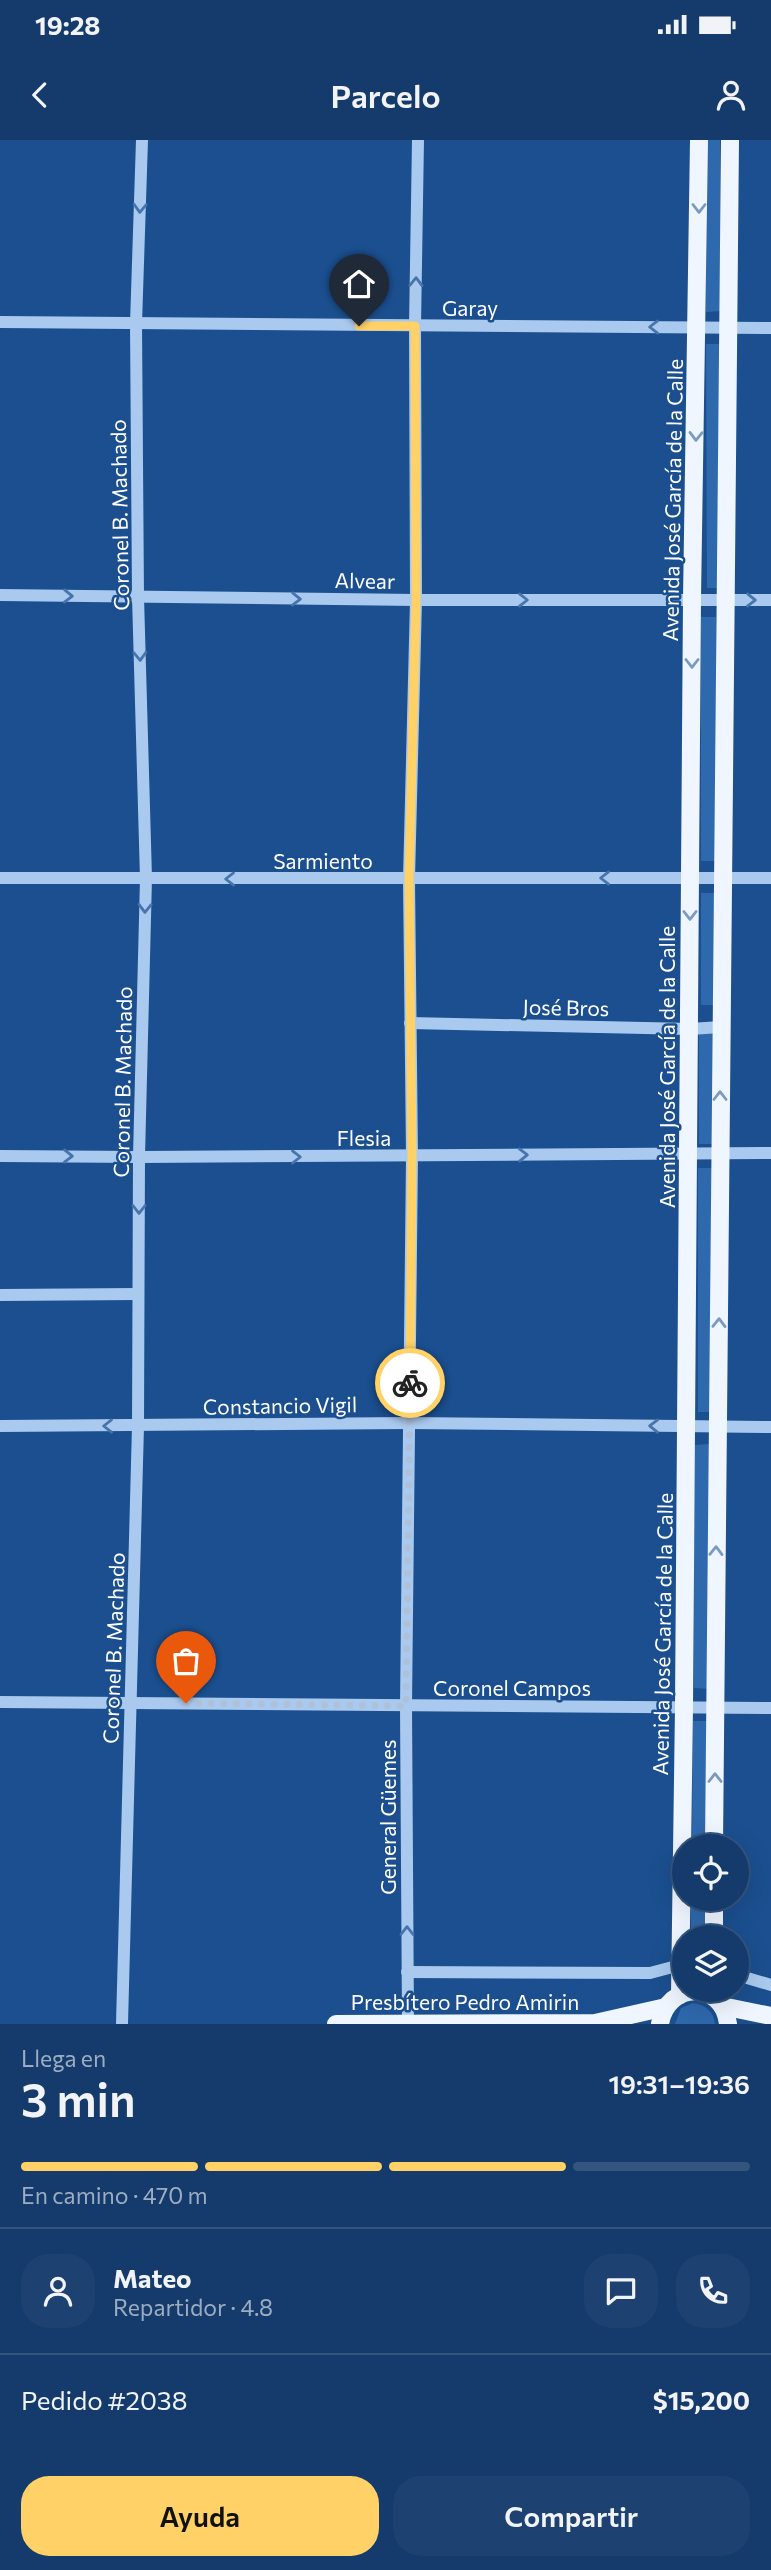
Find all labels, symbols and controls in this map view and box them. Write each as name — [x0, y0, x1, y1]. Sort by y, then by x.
text: 19:28 — [35, 9, 100, 40]
text: Parcelo — [330, 75, 441, 115]
icon: back — [21, 76, 59, 114]
icon: person — [712, 76, 750, 114]
one-way arrow — [132, 203, 147, 214]
one-way arrow — [691, 203, 707, 214]
pin — [329, 254, 389, 326]
icon: home — [340, 265, 378, 303]
one-way arrow — [408, 276, 424, 287]
street label: Garay — [442, 295, 498, 320]
one-way arrow — [648, 319, 659, 335]
street label: Avenida José García de la Calle — [657, 358, 687, 642]
street label: Coronel B. Machado — [105, 419, 133, 611]
one-way arrow — [688, 430, 703, 441]
street label: Alvear — [334, 567, 396, 593]
one-way arrow — [63, 588, 74, 604]
one-way arrow — [290, 591, 301, 606]
one-way arrow — [518, 592, 529, 608]
one-way arrow — [745, 592, 756, 607]
one-way arrow — [132, 651, 147, 662]
one-way arrow — [684, 658, 700, 669]
street label: Sarmiento — [273, 848, 373, 873]
one-way arrow — [599, 870, 610, 886]
one-way arrow — [225, 871, 235, 887]
one-way arrow — [137, 903, 153, 914]
one-way arrow — [682, 910, 698, 921]
street label: Avenida José García de la Calle — [654, 926, 679, 1208]
street label: Coronel B. Machado — [108, 986, 136, 1178]
street label: José Bros — [522, 994, 610, 1020]
one-way arrow — [712, 1090, 728, 1100]
street label: Flesia — [337, 1125, 391, 1150]
one-way arrow — [518, 1147, 529, 1163]
one-way arrow — [63, 1149, 74, 1164]
one-way arrow — [291, 1149, 301, 1165]
one-way arrow — [131, 1204, 147, 1215]
one-way arrow — [711, 1317, 726, 1328]
courier — [375, 1348, 445, 1418]
icon: bike — [391, 1364, 429, 1402]
street label: Constancio Vigil — [203, 1391, 357, 1419]
one-way arrow — [102, 1418, 113, 1434]
one-way arrow — [648, 1418, 659, 1433]
street label: Avenida José García de la Calle — [647, 1492, 677, 1776]
one-way arrow — [708, 1545, 724, 1555]
street label: Coronel B. Machado — [97, 1552, 129, 1744]
pin — [156, 1631, 216, 1703]
icon: bag — [167, 1642, 205, 1680]
street label: Coronel Campos — [433, 1675, 591, 1700]
street label: General Güemes — [375, 1739, 400, 1895]
one-way arrow — [707, 1772, 723, 1783]
map controls — [672, 1834, 749, 2002]
button: locate — [672, 1834, 749, 1911]
one-way arrow — [399, 1925, 415, 1935]
button: layers — [672, 1925, 749, 2002]
street label: Presbítero Pedro Amirin — [351, 1989, 579, 2014]
text: Llega en — [21, 2044, 106, 2072]
text: 19:31–19:36 — [608, 2068, 750, 2099]
text: 3 min — [21, 2070, 136, 2126]
text: En camino · 470 m — [21, 2181, 208, 2209]
button: person — [21, 2254, 95, 2328]
button: chat — [584, 2254, 658, 2328]
button: phone — [676, 2254, 750, 2328]
text: Mateo — [113, 2262, 192, 2293]
text: Repartidor · 4.8 — [113, 2293, 273, 2321]
text: Pedido #2038 — [21, 2384, 187, 2415]
text: $15,200 — [653, 2384, 750, 2415]
button: Ayuda — [21, 2476, 379, 2556]
button: Compartir — [393, 2476, 750, 2556]

